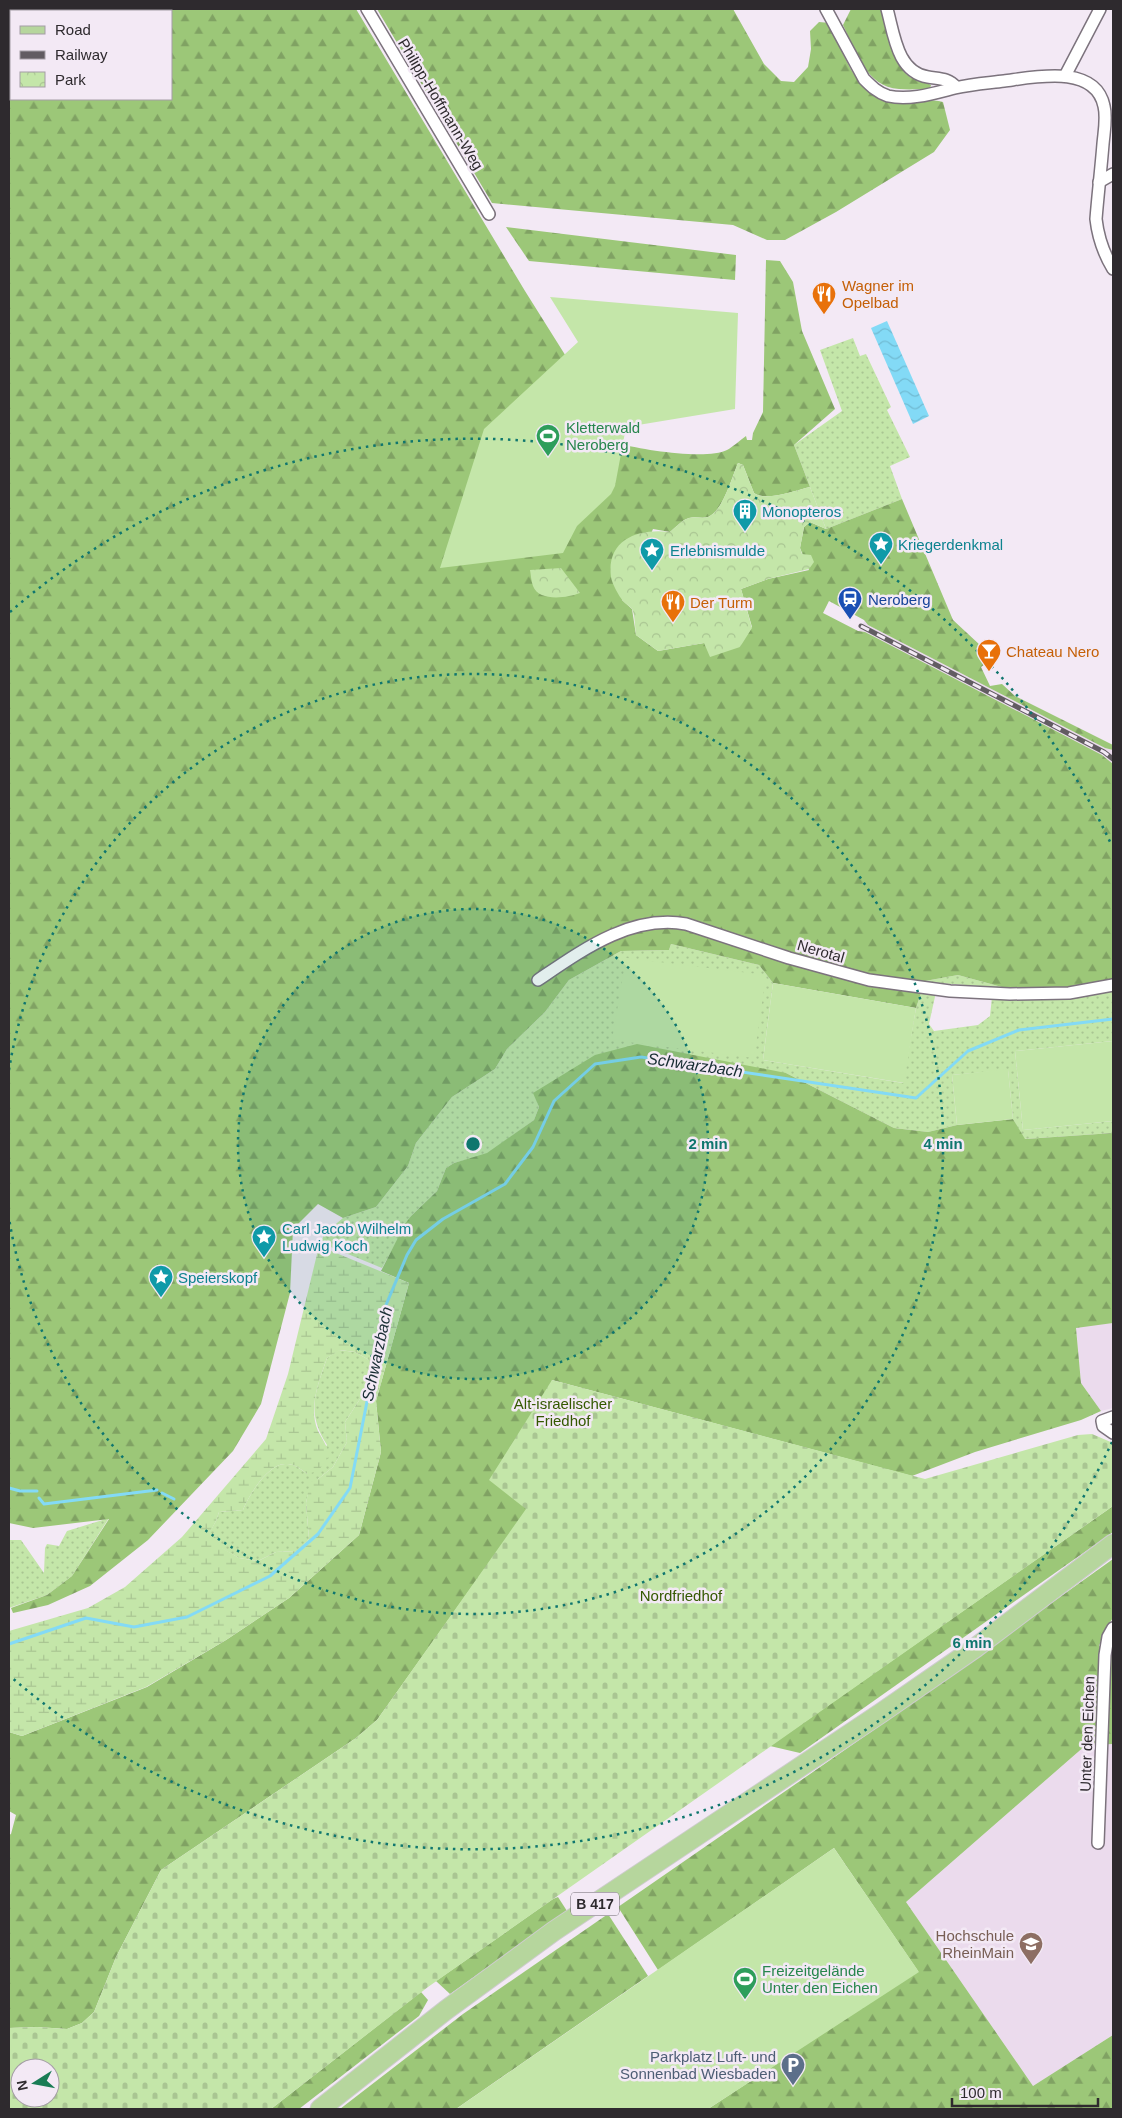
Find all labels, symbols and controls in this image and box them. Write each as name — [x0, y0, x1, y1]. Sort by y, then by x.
legend — [10, 10, 172, 100]
text: Road — [55, 21, 91, 38]
street label: Philipp-Hoffmann-Weg — [395, 35, 487, 173]
text: Railway — [55, 46, 108, 63]
text: Park — [55, 71, 86, 88]
place label: Wagner im Opelbad — [842, 277, 914, 311]
restaurant icon: Wagner im Opelbad — [811, 281, 837, 315]
place label: Kletterwald Neroberg — [566, 419, 640, 453]
sports icon: Kletterwald Neroberg — [535, 423, 561, 457]
building icon: Monopteros — [732, 498, 758, 532]
place label: Monopteros — [762, 503, 841, 520]
place icon: Kriegerdenkmal — [868, 531, 894, 565]
place label: Kriegerdenkmal — [898, 536, 1003, 553]
place icon: Erlebnismulde — [639, 537, 665, 571]
place label: Erlebnismulde — [670, 542, 765, 559]
station icon: Neroberg — [837, 586, 863, 620]
restaurant icon: Der Turm — [660, 589, 686, 623]
place label: Neroberg — [868, 591, 931, 608]
place label: Der Turm — [690, 594, 753, 611]
bar icon: Chateau Nero — [976, 638, 1002, 672]
place label: Chateau Nero — [1006, 643, 1099, 660]
street label: Nerotal — [795, 936, 847, 966]
water label: Schwarzbach — [646, 1050, 744, 1080]
centre of rings — [464, 1135, 482, 1153]
text: 2 min — [688, 1135, 728, 1152]
text: 4 min — [923, 1135, 963, 1152]
place label: Carl Jacob Wilhelm Ludwig Koch — [282, 1220, 411, 1254]
place icon: Carl Jacob Wilhelm Ludwig Koch — [251, 1224, 277, 1258]
place icon: Speierskopf — [148, 1264, 174, 1298]
place label: Speierskopf — [178, 1269, 258, 1286]
water label: Schwarzbach — [359, 1305, 395, 1403]
park label: Alt-israelischer Friedhof — [514, 1395, 612, 1429]
park label: Nordfriedhof — [640, 1587, 723, 1604]
text: 6 min — [952, 1634, 992, 1651]
street label: Unter den Eichen — [1076, 1676, 1098, 1792]
road number: B 417 — [571, 1892, 619, 1916]
place label: Hochschule RheinMain — [936, 1927, 1014, 1961]
school or university icon: Hochschule RheinMain — [1018, 1931, 1044, 1965]
place label: Freizeitgelände Unter den Eichen — [762, 1962, 878, 1996]
sports icon: Freizeitgelände Unter den Eichen — [732, 1966, 758, 2000]
place label: Parkplatz Luft- und Sonnenbad Wiesbaden — [620, 2048, 776, 2082]
parking icon: Parkplatz Luft- und Sonnenbad Wiesbaden — [780, 2052, 806, 2086]
north arrow — [10, 2058, 60, 2108]
scale bar — [952, 2076, 1098, 2108]
text: N — [13, 2079, 31, 2092]
text: 100 m — [960, 2084, 1002, 2101]

